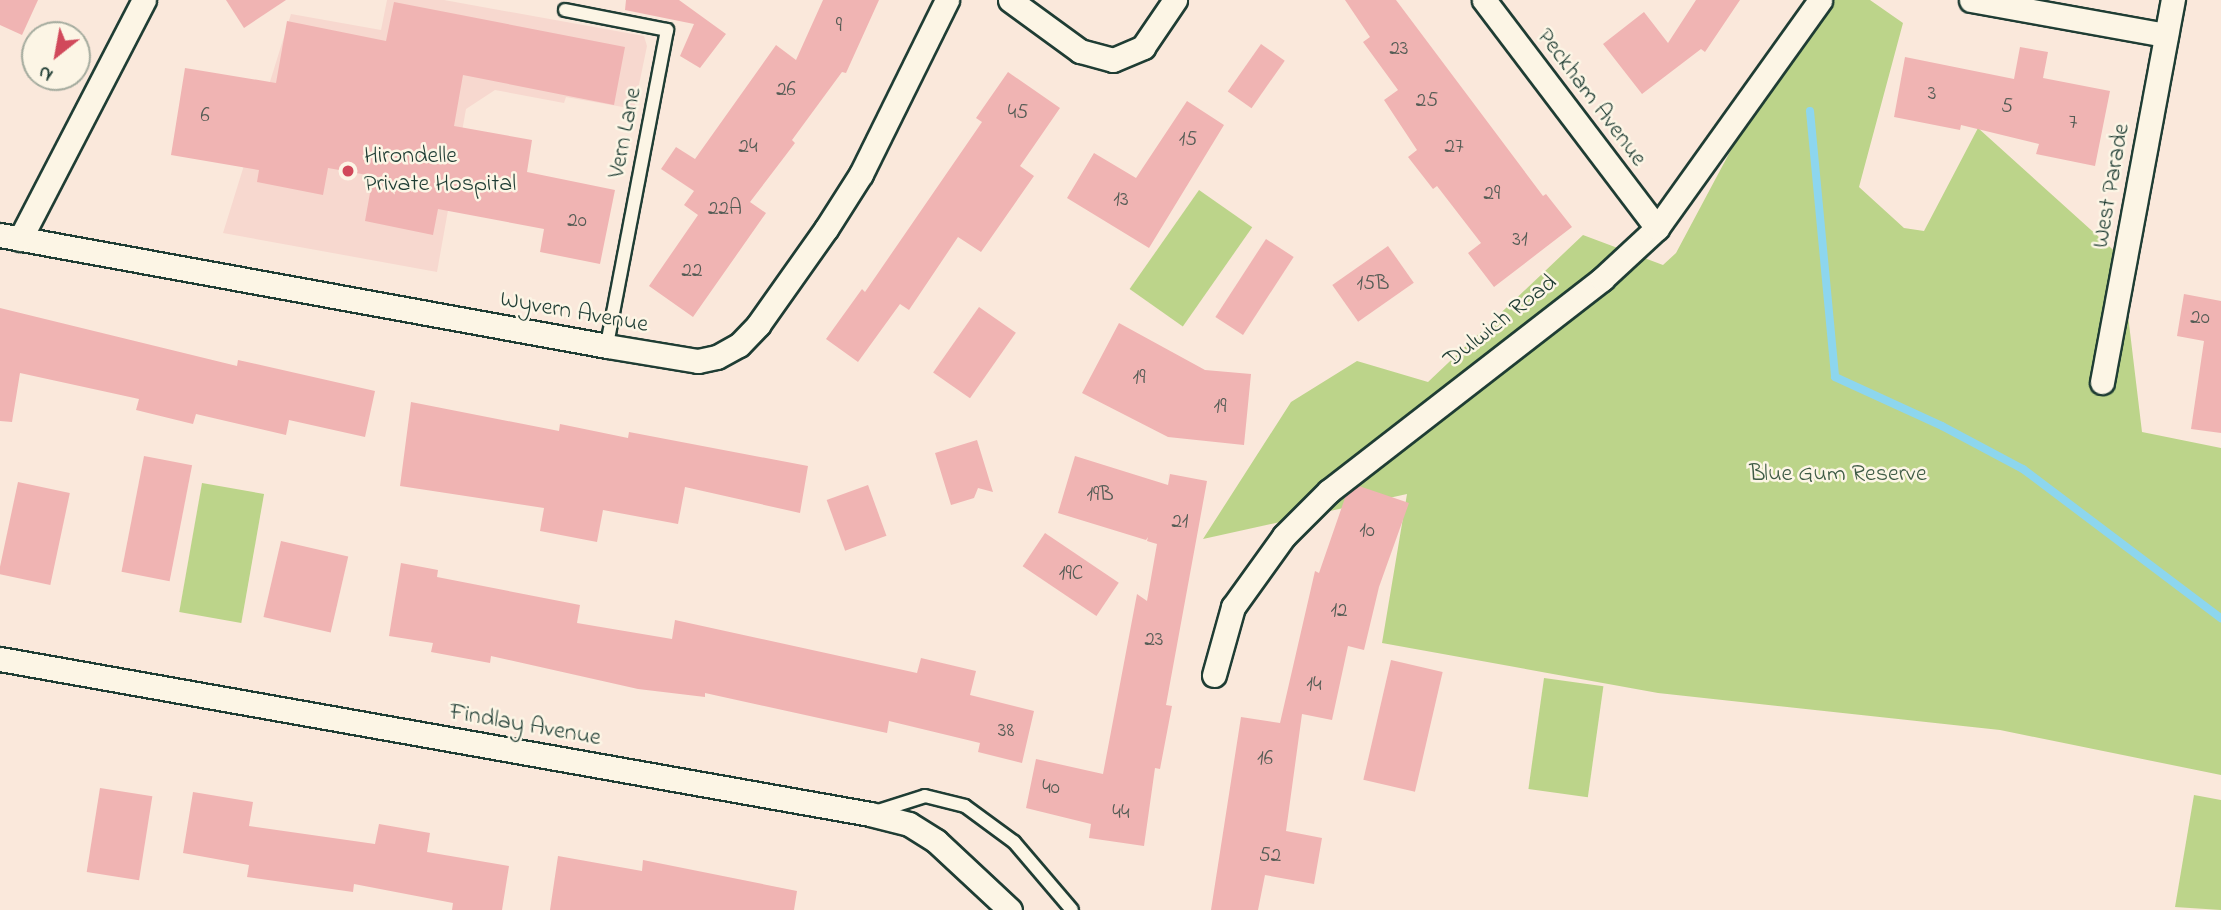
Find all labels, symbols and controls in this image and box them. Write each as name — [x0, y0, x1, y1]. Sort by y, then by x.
house number: 9 — [836, 13, 842, 39]
north arrow — [21, 21, 91, 91]
street label: Peckham Avenue — [1530, 23, 1652, 173]
house number: 23 — [1389, 36, 1409, 62]
text: N — [34, 58, 58, 88]
house number: 26 — [776, 77, 796, 103]
house number: 3 — [1928, 81, 1936, 107]
street label: Vern Lane — [603, 85, 649, 181]
house number: 25 — [1416, 88, 1438, 114]
house number: 5 — [2001, 94, 2013, 120]
house number: 45 — [1008, 100, 1028, 126]
house number: 6 — [200, 103, 210, 129]
house number: 7 — [2069, 110, 2077, 136]
street label: West Parade — [2087, 122, 2137, 250]
house number: 15 — [1179, 127, 1197, 153]
house number: 24 — [738, 134, 758, 160]
house number: 27 — [1444, 134, 1464, 160]
place label: Hirondelle Private Hospital — [364, 143, 516, 199]
marker: Hirondelle Private Hospital — [338, 161, 358, 181]
house number: 29 — [1484, 181, 1500, 207]
house number: 13 — [1113, 187, 1129, 213]
house number: 22A — [708, 196, 742, 222]
house number: 20 — [567, 208, 587, 234]
house number: 31 — [1512, 227, 1528, 253]
house number: 22 — [682, 258, 702, 284]
street label: Dulwich Road — [1439, 269, 1563, 375]
house number: 15B — [1357, 271, 1389, 297]
street label: Wyvern Avenue — [498, 286, 650, 340]
house number: 20 — [2190, 305, 2210, 331]
house number: 19 — [1133, 365, 1145, 391]
house number: 19 — [1214, 394, 1226, 420]
park label: Blue Gum Reserve — [1749, 461, 1927, 489]
house number: 19B — [1086, 482, 1114, 508]
house number: 21 — [1171, 509, 1189, 535]
house number: 10 — [1359, 518, 1375, 544]
house number: 19C — [1059, 561, 1083, 587]
house number: 12 — [1330, 598, 1348, 624]
house number: 23 — [1144, 627, 1164, 653]
house number: 14 — [1306, 672, 1322, 698]
street label: Findlay Avenue — [447, 699, 603, 753]
house number: 38 — [998, 718, 1014, 744]
house number: 16 — [1257, 746, 1273, 772]
house number: 40 — [1042, 775, 1060, 801]
house number: 44 — [1112, 800, 1130, 826]
house number: 52 — [1259, 843, 1281, 869]

